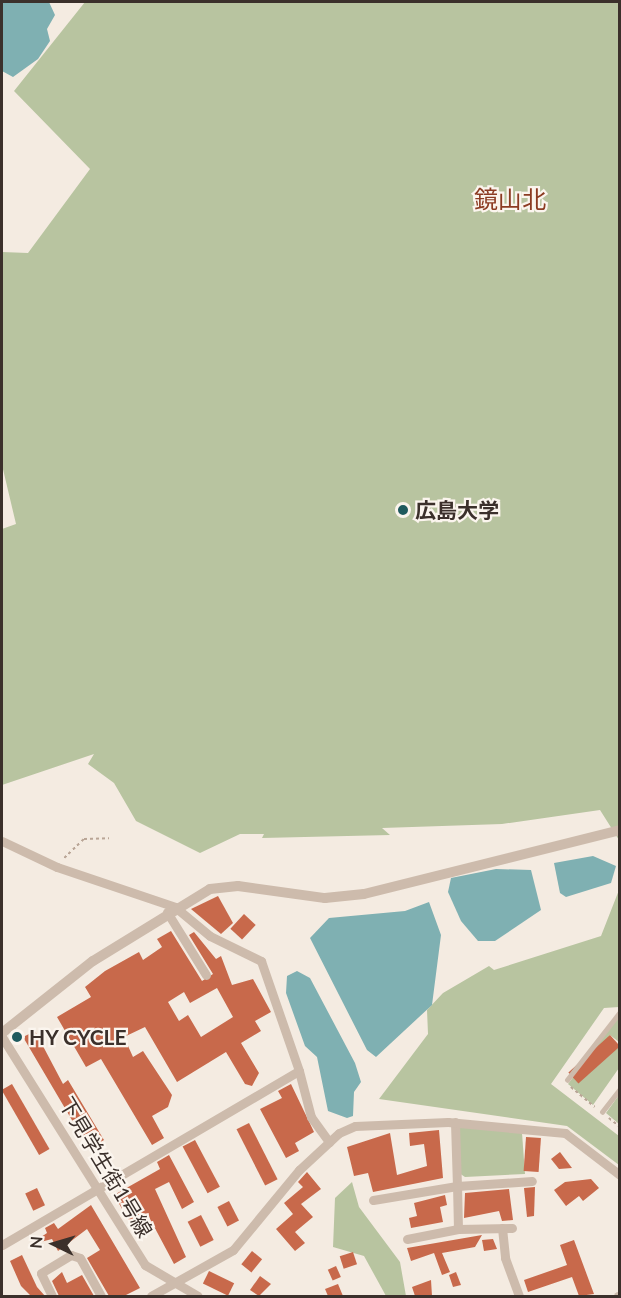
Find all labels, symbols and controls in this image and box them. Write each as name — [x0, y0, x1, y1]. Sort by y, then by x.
district label: 鏡山北 — [474, 185, 546, 213]
place label: 広島大学 — [415, 497, 499, 523]
marker: 広島大学 — [396, 503, 410, 517]
place label: HY CYCLE — [29, 1024, 127, 1050]
marker: HY CYCLE — [10, 1030, 24, 1044]
street label: 下見学生街1号線 — [54, 1092, 158, 1242]
north arrow — [24, 1214, 84, 1274]
text: N — [26, 1235, 46, 1249]

